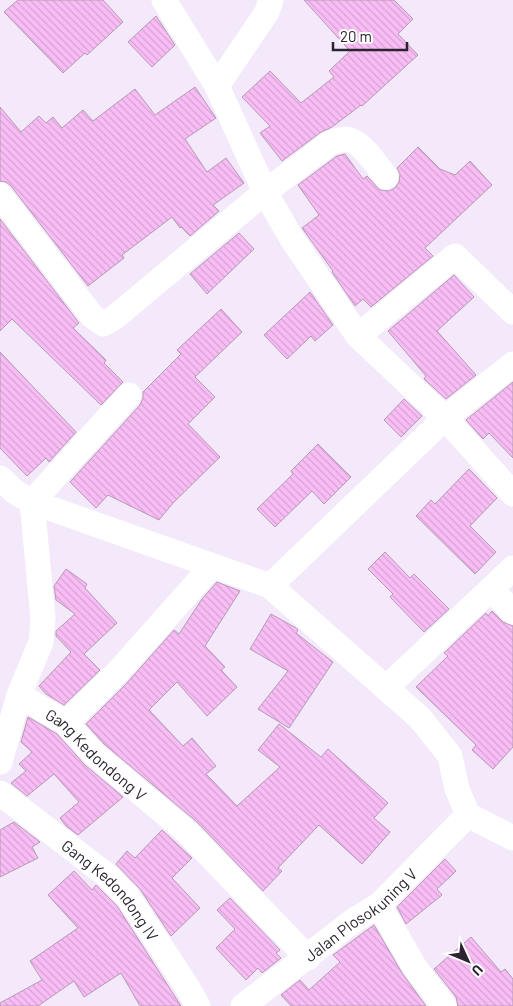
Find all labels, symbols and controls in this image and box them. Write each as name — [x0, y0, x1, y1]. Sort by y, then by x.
scale bar — [333, 20, 407, 52]
text: 20 m — [340, 27, 372, 45]
street label: Gang Kedondong V — [43, 704, 151, 804]
street label: Gang Kedondong IV — [58, 835, 163, 944]
street label: Jalan Plosokuning V — [300, 864, 420, 965]
north arrow — [443, 936, 493, 986]
text: U — [468, 961, 487, 980]

